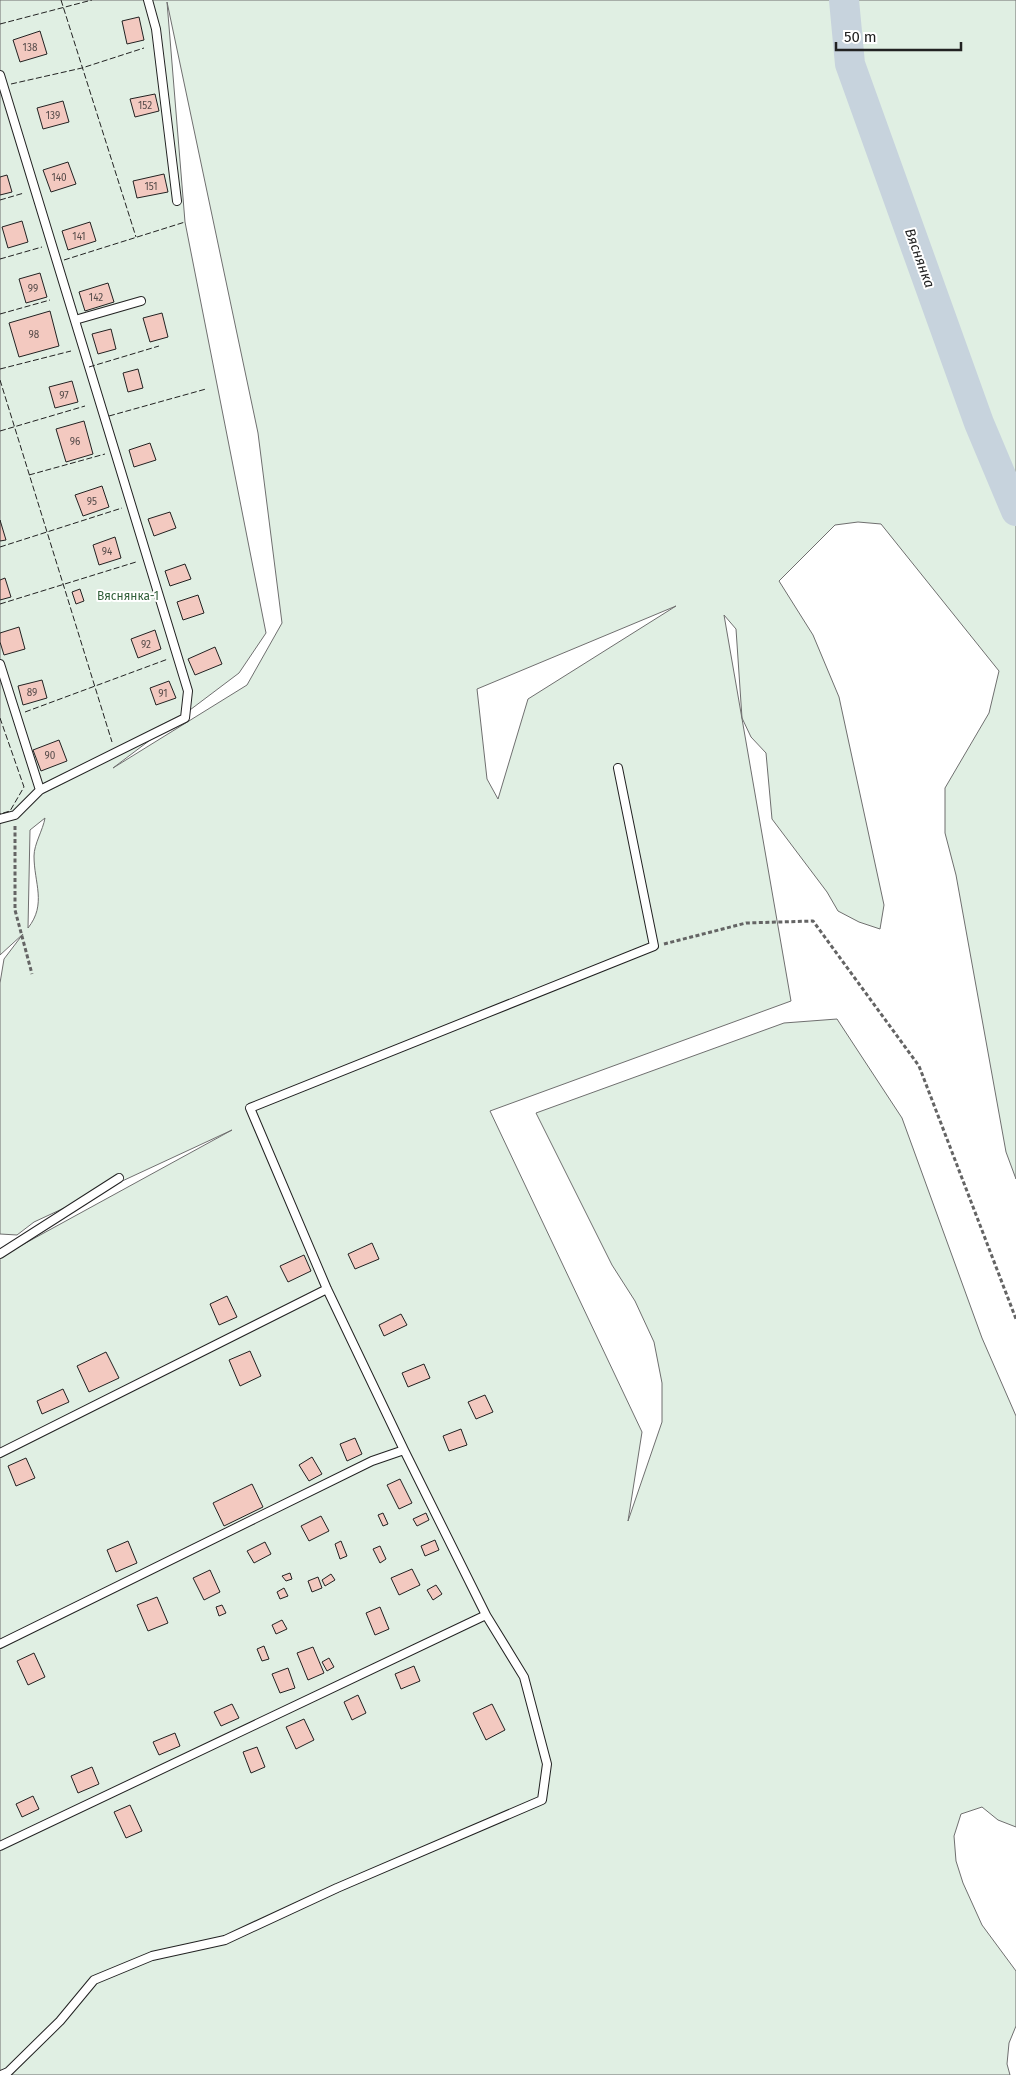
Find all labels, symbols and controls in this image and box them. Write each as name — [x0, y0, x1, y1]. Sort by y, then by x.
scale bar — [836, 20, 961, 52]
text: 50 m — [844, 28, 877, 46]
house number: 138 — [23, 42, 38, 54]
house number: 152 — [138, 100, 152, 112]
house number: 139 — [46, 110, 60, 122]
house number: 140 — [51, 172, 67, 184]
house number: 151 — [144, 181, 158, 193]
water label: Вяснянка — [901, 226, 938, 290]
house number: 141 — [72, 231, 86, 243]
house number: 99 — [28, 283, 38, 295]
house number: 142 — [89, 292, 103, 304]
house number: 98 — [29, 329, 40, 341]
house number: 97 — [59, 390, 69, 402]
house number: 96 — [70, 436, 80, 448]
house number: 95 — [87, 496, 97, 508]
house number: 94 — [102, 546, 113, 558]
park label: Вяснянка-1 — [97, 589, 159, 603]
house number: 92 — [141, 639, 151, 651]
house number: 89 — [27, 687, 37, 699]
house number: 91 — [158, 688, 168, 700]
house number: 90 — [45, 750, 56, 762]

